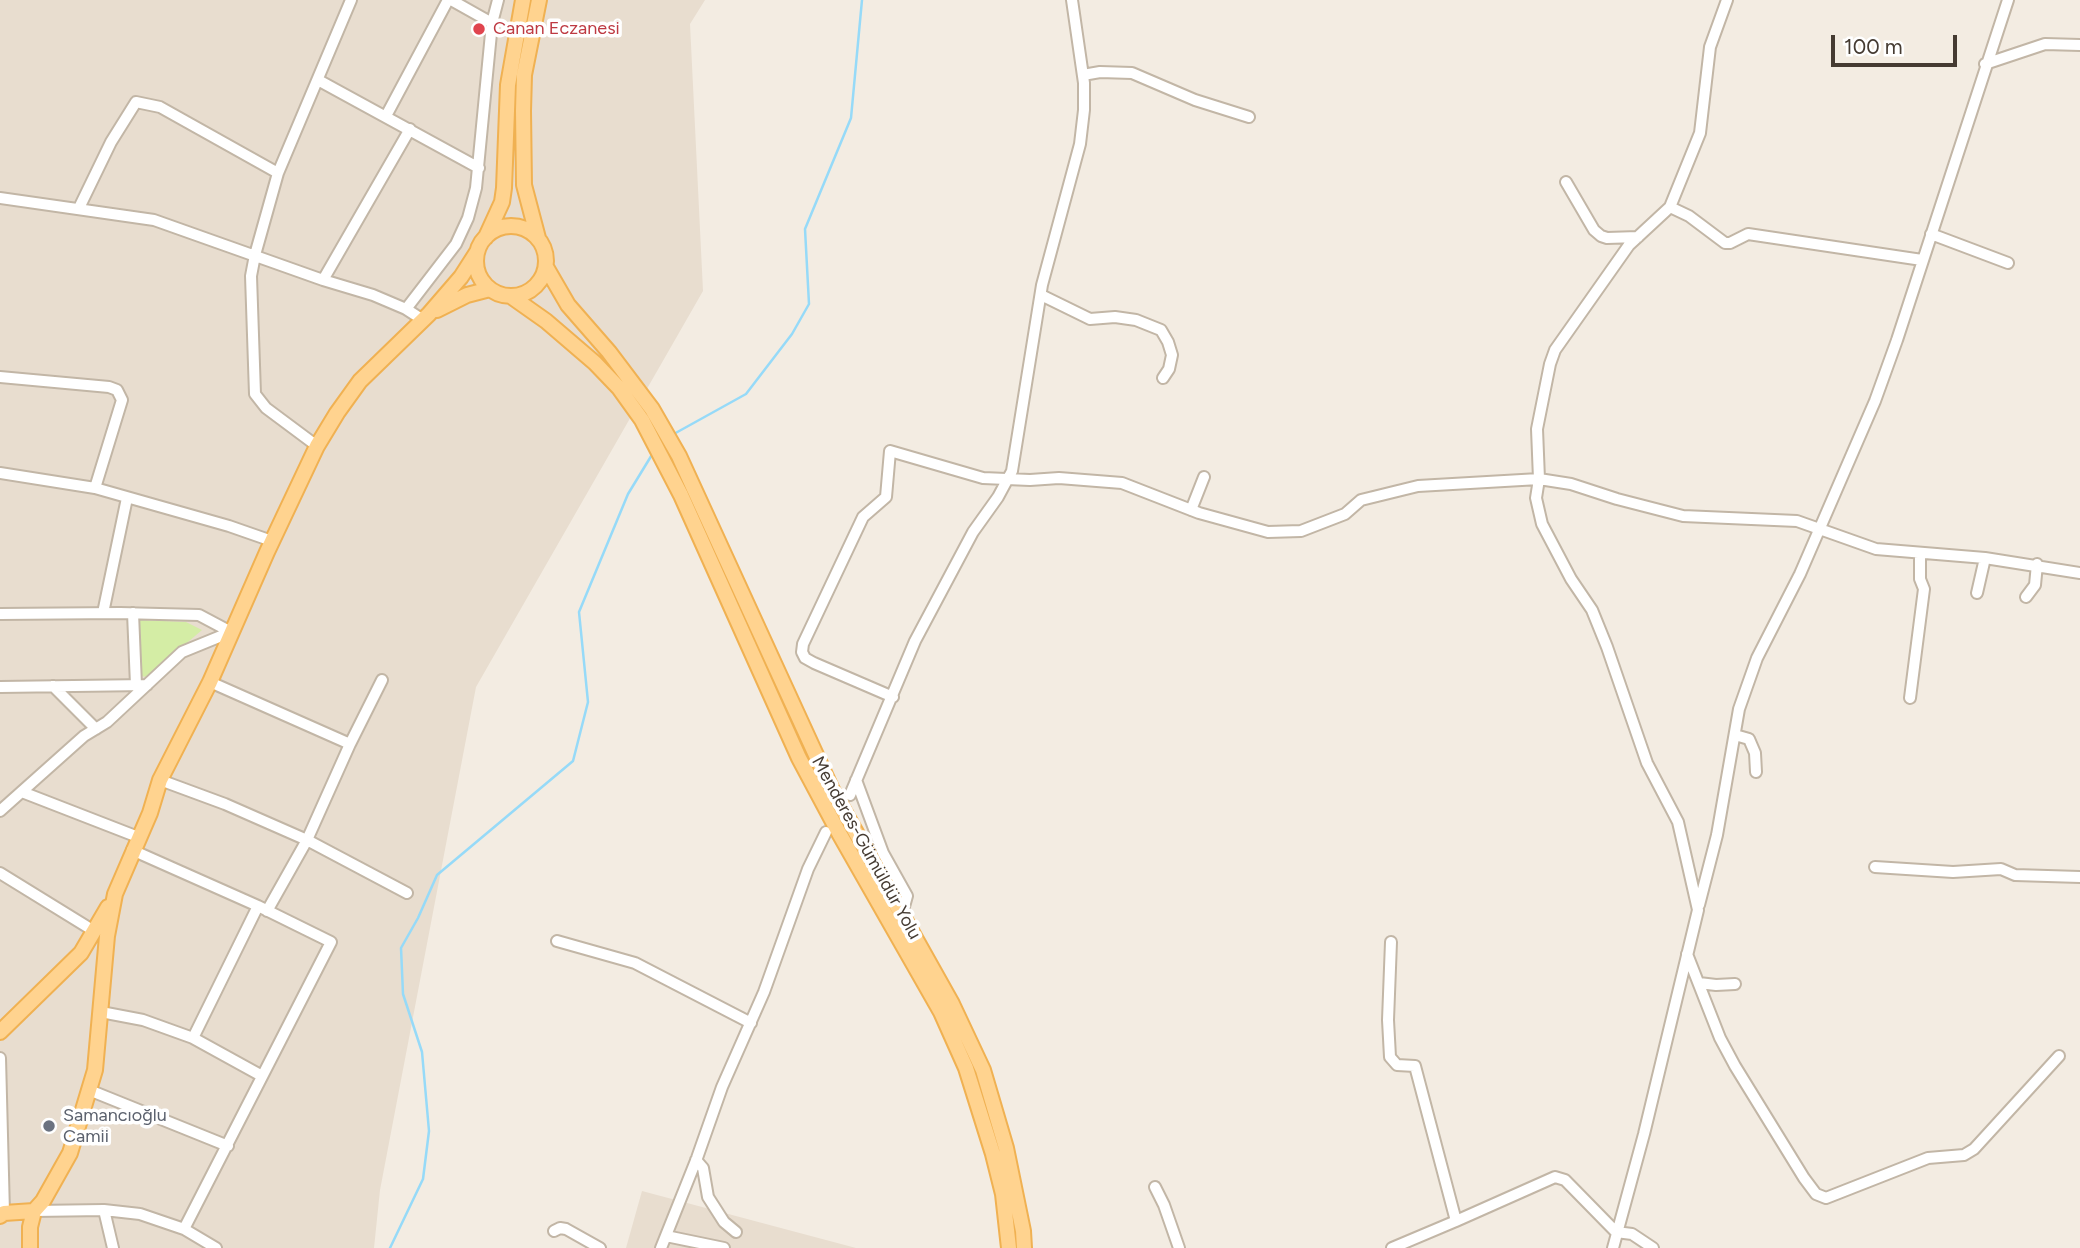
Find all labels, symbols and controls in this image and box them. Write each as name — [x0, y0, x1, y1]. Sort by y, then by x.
place label: Canan Eczanesi — [493, 18, 620, 40]
marker: Canan Eczanesi — [471, 21, 487, 37]
scale bar — [1835, 21, 1961, 65]
text: 100 m — [1844, 34, 1903, 59]
street label: Menderes-Gümüldür Yolu — [807, 753, 925, 943]
place label: Samancıoğlu Camii — [63, 1105, 167, 1148]
marker: Samancıoğlu Camii — [41, 1118, 57, 1134]

